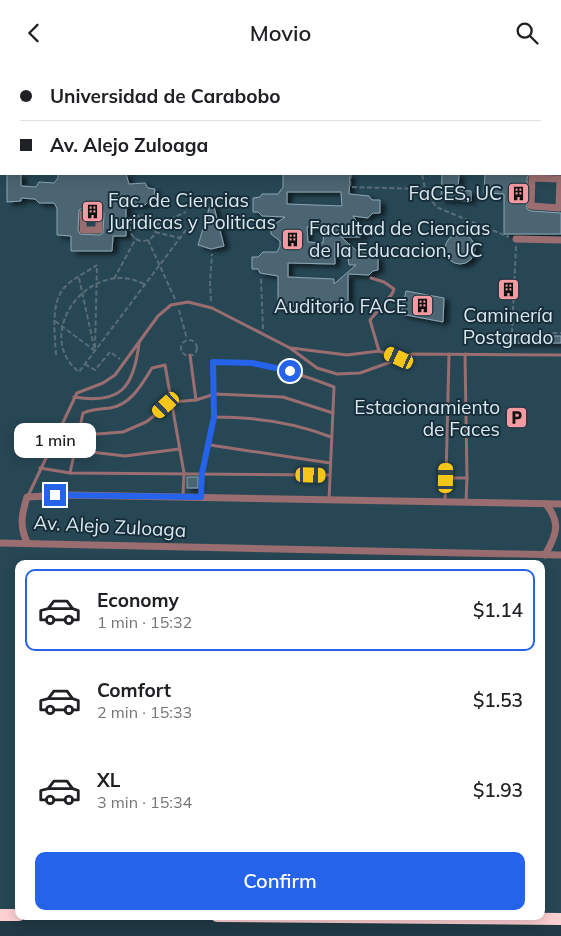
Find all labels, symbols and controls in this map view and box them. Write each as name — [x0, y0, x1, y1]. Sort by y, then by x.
icon: back — [20, 19, 48, 47]
text: Movio — [250, 19, 311, 47]
icon: search — [513, 19, 541, 47]
text: Universidad de Carabobo — [50, 84, 281, 108]
text: Av. Alejo Zuloaga — [50, 133, 208, 157]
place label: FaCES, UC — [409, 181, 502, 205]
building icon: FaCES, UC — [506, 181, 530, 205]
place label: Fac. de Ciencias Juridicas y Politicas — [108, 188, 276, 234]
building icon: Fac. de Ciencias Juridicas y Politicas — [80, 199, 104, 223]
place label: Facultad de Ciencias de la Educacion, UC — [309, 216, 490, 262]
building icon: Facultad de Ciencias de la Educacion, UC — [281, 227, 305, 251]
building icon: Caminería Postgrado — [496, 277, 520, 301]
place label: Auditorio FACE — [274, 294, 407, 318]
building icon: Auditorio FACE — [411, 294, 435, 318]
place label: Caminería Postgrado — [463, 303, 553, 349]
car — [382, 345, 415, 371]
route start — [279, 360, 301, 382]
car — [149, 389, 182, 421]
place label: Estacionamiento de Faces — [354, 395, 500, 441]
parking icon: Estacionamiento de Faces — [504, 406, 528, 430]
callout: 1 min — [14, 423, 96, 457]
text: 1 min — [34, 430, 76, 450]
car — [438, 463, 453, 493]
car — [295, 467, 326, 483]
route end — [44, 484, 66, 506]
street label: Av. Alejo Zuloaga — [33, 510, 187, 542]
icon: car — [37, 588, 82, 633]
text: Economy — [97, 588, 179, 612]
text: $1.14 — [473, 598, 523, 622]
text: 1 min · 15:32 — [97, 612, 192, 632]
icon: car — [37, 678, 82, 723]
text: Comfort — [97, 678, 171, 702]
text: $1.53 — [473, 688, 523, 712]
text: 2 min · 15:33 — [97, 702, 192, 722]
icon: car — [37, 768, 82, 813]
text: XL — [97, 768, 120, 792]
text: $1.93 — [473, 778, 523, 802]
text: 3 min · 15:34 — [97, 792, 192, 812]
button: Confirm — [35, 852, 525, 910]

